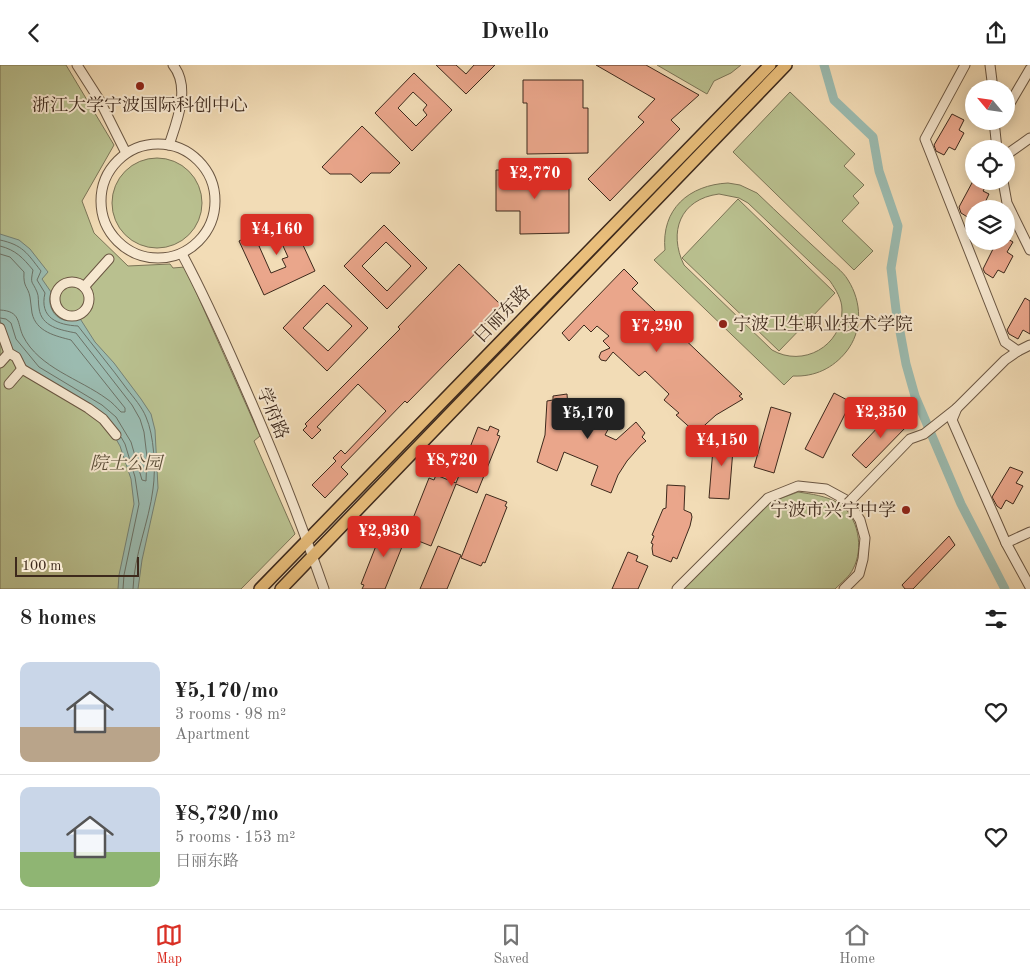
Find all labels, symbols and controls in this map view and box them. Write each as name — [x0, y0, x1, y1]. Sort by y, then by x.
icon: back — [20, 19, 48, 47]
icon: share — [982, 19, 1010, 47]
text: Dwello — [481, 21, 549, 43]
marker: 浙江大学宁波国际科创中心 — [134, 80, 146, 92]
north arrow — [965, 80, 1015, 130]
map controls — [965, 80, 1015, 250]
place label: 浙江大学宁波国际科创中心 — [32, 95, 248, 115]
button: locate — [965, 140, 1015, 190]
pin: ¥2,770 — [494, 157, 576, 200]
text: ¥2,770 — [510, 166, 560, 182]
button: layers — [965, 200, 1015, 250]
pin: ¥4,160 — [236, 213, 318, 256]
text: ¥4,160 — [252, 222, 302, 238]
street label: 日丽东路 — [470, 281, 534, 347]
pin: ¥7,290 — [616, 311, 698, 353]
place label: 宁波卫生职业技术学院 — [733, 314, 913, 334]
marker: 宁波卫生职业技术学院 — [717, 318, 729, 330]
text: ¥7,290 — [632, 319, 682, 335]
street label: 学府路 — [253, 384, 293, 442]
pin: ¥5,170 — [547, 397, 629, 440]
pin: ¥2,350 — [840, 397, 922, 439]
text: ¥2,350 — [856, 405, 906, 421]
text: ¥5,170 — [563, 406, 613, 422]
pin: ¥4,150 — [681, 425, 763, 467]
text: ¥4,150 — [697, 433, 747, 449]
pin: ¥8,720 — [411, 445, 493, 487]
park label: 院士公园 — [90, 453, 165, 473]
text: ¥8,720 — [427, 453, 477, 469]
place label: 宁波市兴宁中学 — [770, 500, 896, 520]
marker: 宁波市兴宁中学 — [900, 504, 912, 516]
pin: ¥2,930 — [343, 515, 425, 558]
text: ¥2,930 — [359, 524, 409, 540]
scale bar — [15, 554, 139, 577]
text: 100 m — [22, 559, 61, 573]
icon: filters — [982, 605, 1010, 633]
text: 8 homes — [20, 608, 96, 629]
text: ¥5,170/mo — [175, 681, 279, 702]
icon: home — [60, 682, 120, 742]
icon: heart — [982, 698, 1010, 726]
text: 3 rooms · 98 m² — [175, 707, 286, 723]
text: Apartment — [175, 727, 250, 743]
text: ¥8,720/mo — [175, 804, 279, 825]
icon: home — [60, 807, 120, 867]
icon: heart — [982, 823, 1010, 851]
text: 5 rooms · 153 m² — [175, 830, 295, 846]
text: 日丽东路 — [175, 854, 239, 870]
tab: Map — [155, 921, 183, 968]
tab: Saved — [493, 921, 529, 968]
tab: Home — [839, 921, 875, 968]

